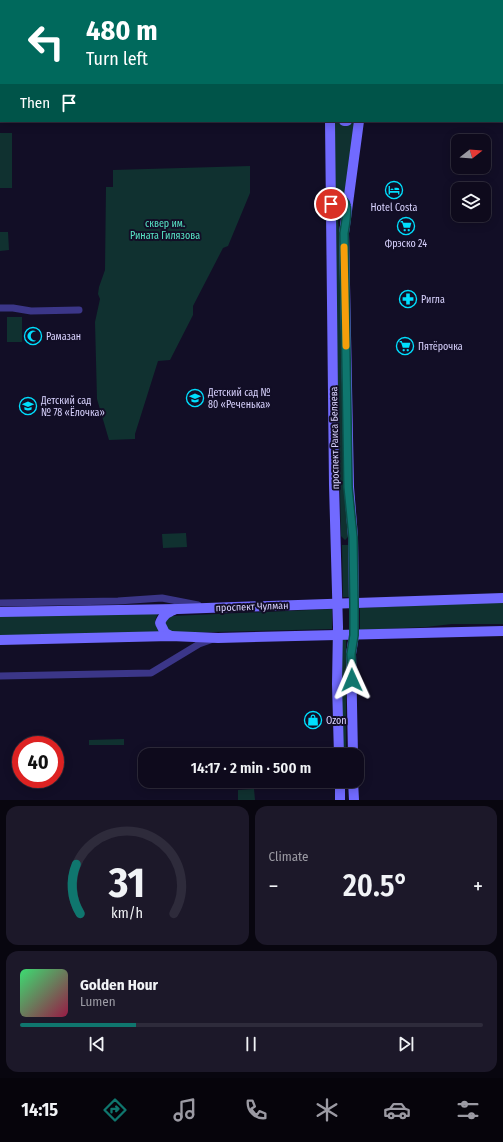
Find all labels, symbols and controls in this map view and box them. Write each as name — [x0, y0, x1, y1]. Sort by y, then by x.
text: 480 m — [86, 14, 158, 47]
icon: left — [20, 16, 72, 68]
text: Turn left — [86, 48, 148, 70]
icon: arrive — [58, 92, 80, 114]
text: Then — [20, 94, 50, 112]
north arrow — [451, 134, 491, 174]
map controls — [451, 134, 491, 222]
hotel icon: Hotel Costa — [384, 180, 404, 200]
button: layers — [451, 182, 491, 222]
pin — [314, 187, 348, 221]
icon: arrive — [320, 193, 342, 215]
place label: Hotel Costa — [371, 202, 418, 214]
supermarket icon: Фрэско 24 — [396, 216, 416, 236]
park label: сквер им. Рината Гилязова — [130, 218, 200, 242]
place label: Фрэско 24 — [385, 238, 427, 250]
pharmacy icon: Ригла — [398, 289, 418, 309]
place label: Ригла — [421, 294, 445, 306]
mosque icon: Рамазан — [23, 326, 43, 346]
place label: Рамазан — [46, 331, 81, 343]
supermarket icon: Пятёрочка — [395, 336, 415, 356]
place label: Пятёрочка — [418, 341, 463, 353]
street label: проспект Раиса Беляева — [328, 386, 342, 490]
place label: Детский сад № 80 «Реченька» — [207, 387, 271, 411]
school or university icon: Детский сад № 80 «Реченька» — [185, 388, 205, 408]
place label: Детский сад № 78 «Ёлочка» — [40, 395, 105, 419]
school or university icon: Детский сад № 78 «Ёлочка» — [18, 396, 38, 416]
street label: проспект Чулман — [215, 600, 289, 614]
position arrow — [331, 659, 373, 701]
shop icon: Ozon — [303, 710, 323, 730]
place label: Ozon — [326, 715, 347, 727]
speed limit sign: 40 — [12, 736, 64, 788]
text: 14:17 · 2 min · 500 m — [191, 759, 311, 777]
text: Climate — [269, 849, 309, 864]
text: 31 — [108, 857, 145, 907]
text: 20.5° — [343, 868, 408, 904]
text: − — [269, 873, 278, 900]
text: + — [473, 873, 483, 900]
text: km/h — [111, 904, 143, 921]
text: Golden Hour — [80, 976, 158, 994]
text: Lumen — [80, 994, 116, 1009]
icon: previous — [86, 1033, 108, 1055]
icon: pause — [240, 1033, 262, 1055]
icon: next — [395, 1033, 417, 1055]
icon: directions — [101, 1096, 129, 1124]
icon: music — [171, 1096, 199, 1124]
icon: phone — [242, 1096, 270, 1124]
icon: climate — [313, 1096, 341, 1124]
icon: car — [383, 1096, 411, 1124]
icon: filters — [454, 1096, 482, 1124]
text: 14:15 — [21, 1099, 58, 1121]

